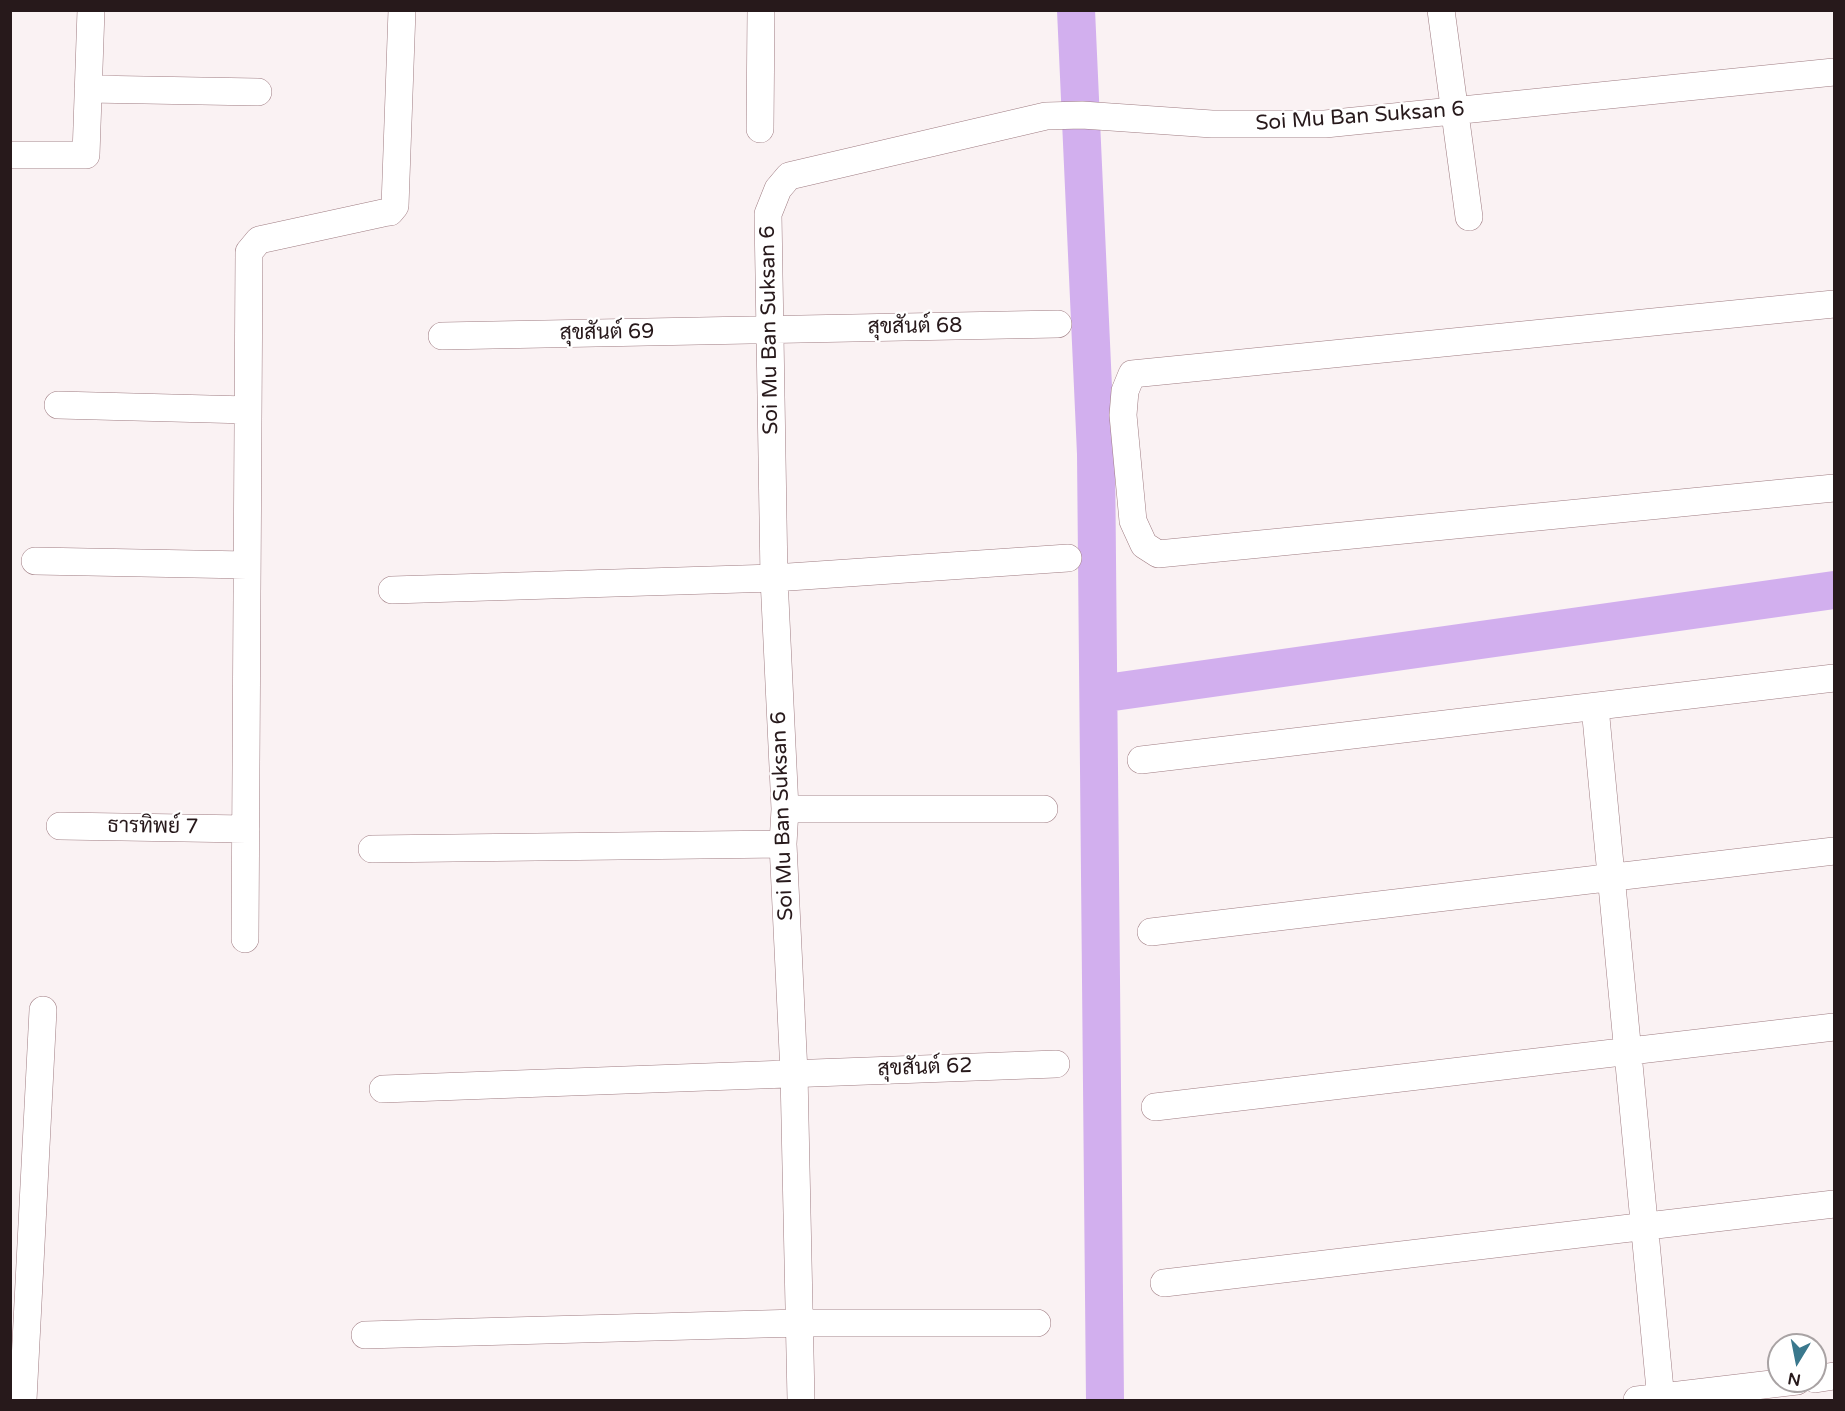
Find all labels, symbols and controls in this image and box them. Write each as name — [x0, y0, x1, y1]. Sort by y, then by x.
street label: Soi Mu Ban Suksan 6 — [1255, 97, 1465, 137]
street label: Soi Mu Ban Suksan 6 — [756, 225, 784, 435]
street label: สุขสันต์ 68 — [867, 314, 963, 340]
street label: สุขสันต์ 69 — [559, 320, 655, 346]
street label: Soi Mu Ban Suksan 6 — [767, 711, 799, 921]
street label: ธารทิพย์ 7 — [107, 814, 199, 840]
street label: สุขสันต์ 62 — [877, 1054, 973, 1082]
north arrow — [1767, 1333, 1827, 1393]
text: N — [1786, 1368, 1802, 1390]

